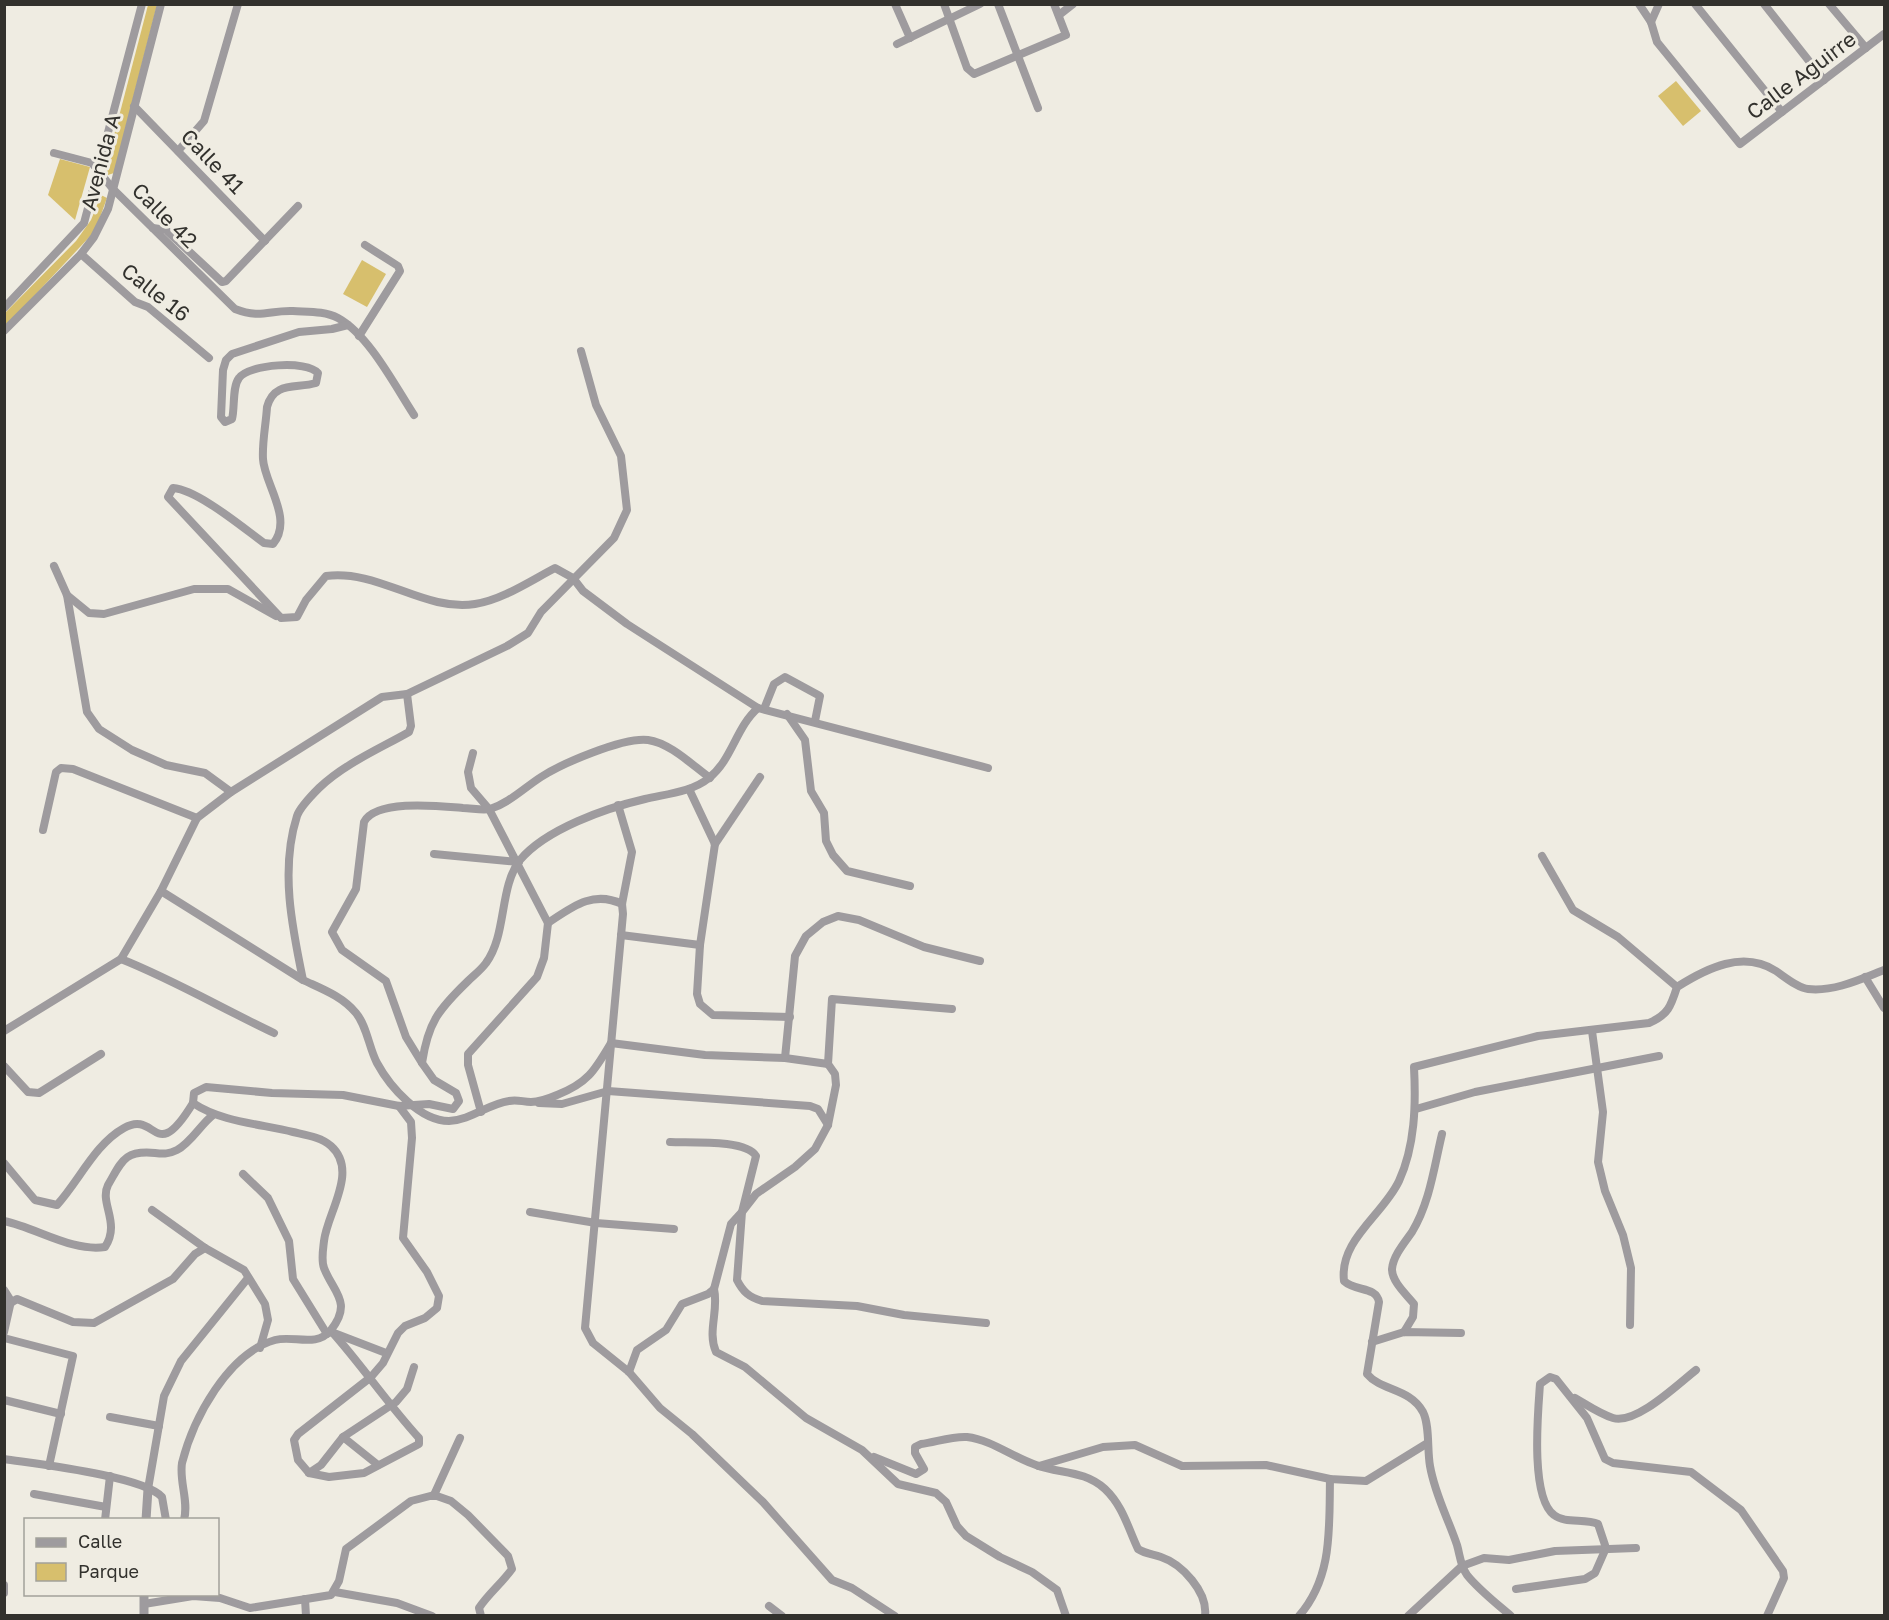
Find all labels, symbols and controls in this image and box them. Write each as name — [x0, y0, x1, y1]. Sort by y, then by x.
street label: Calle Aguirre — [1741, 25, 1861, 125]
street label: Avenida A — [75, 111, 125, 213]
street label: Calle 41 — [176, 123, 250, 199]
street label: Calle 42 — [127, 177, 203, 253]
street label: Calle 16 — [117, 257, 195, 327]
legend — [24, 1518, 219, 1596]
text: Calle — [78, 1530, 122, 1552]
text: Parque — [78, 1560, 139, 1582]

